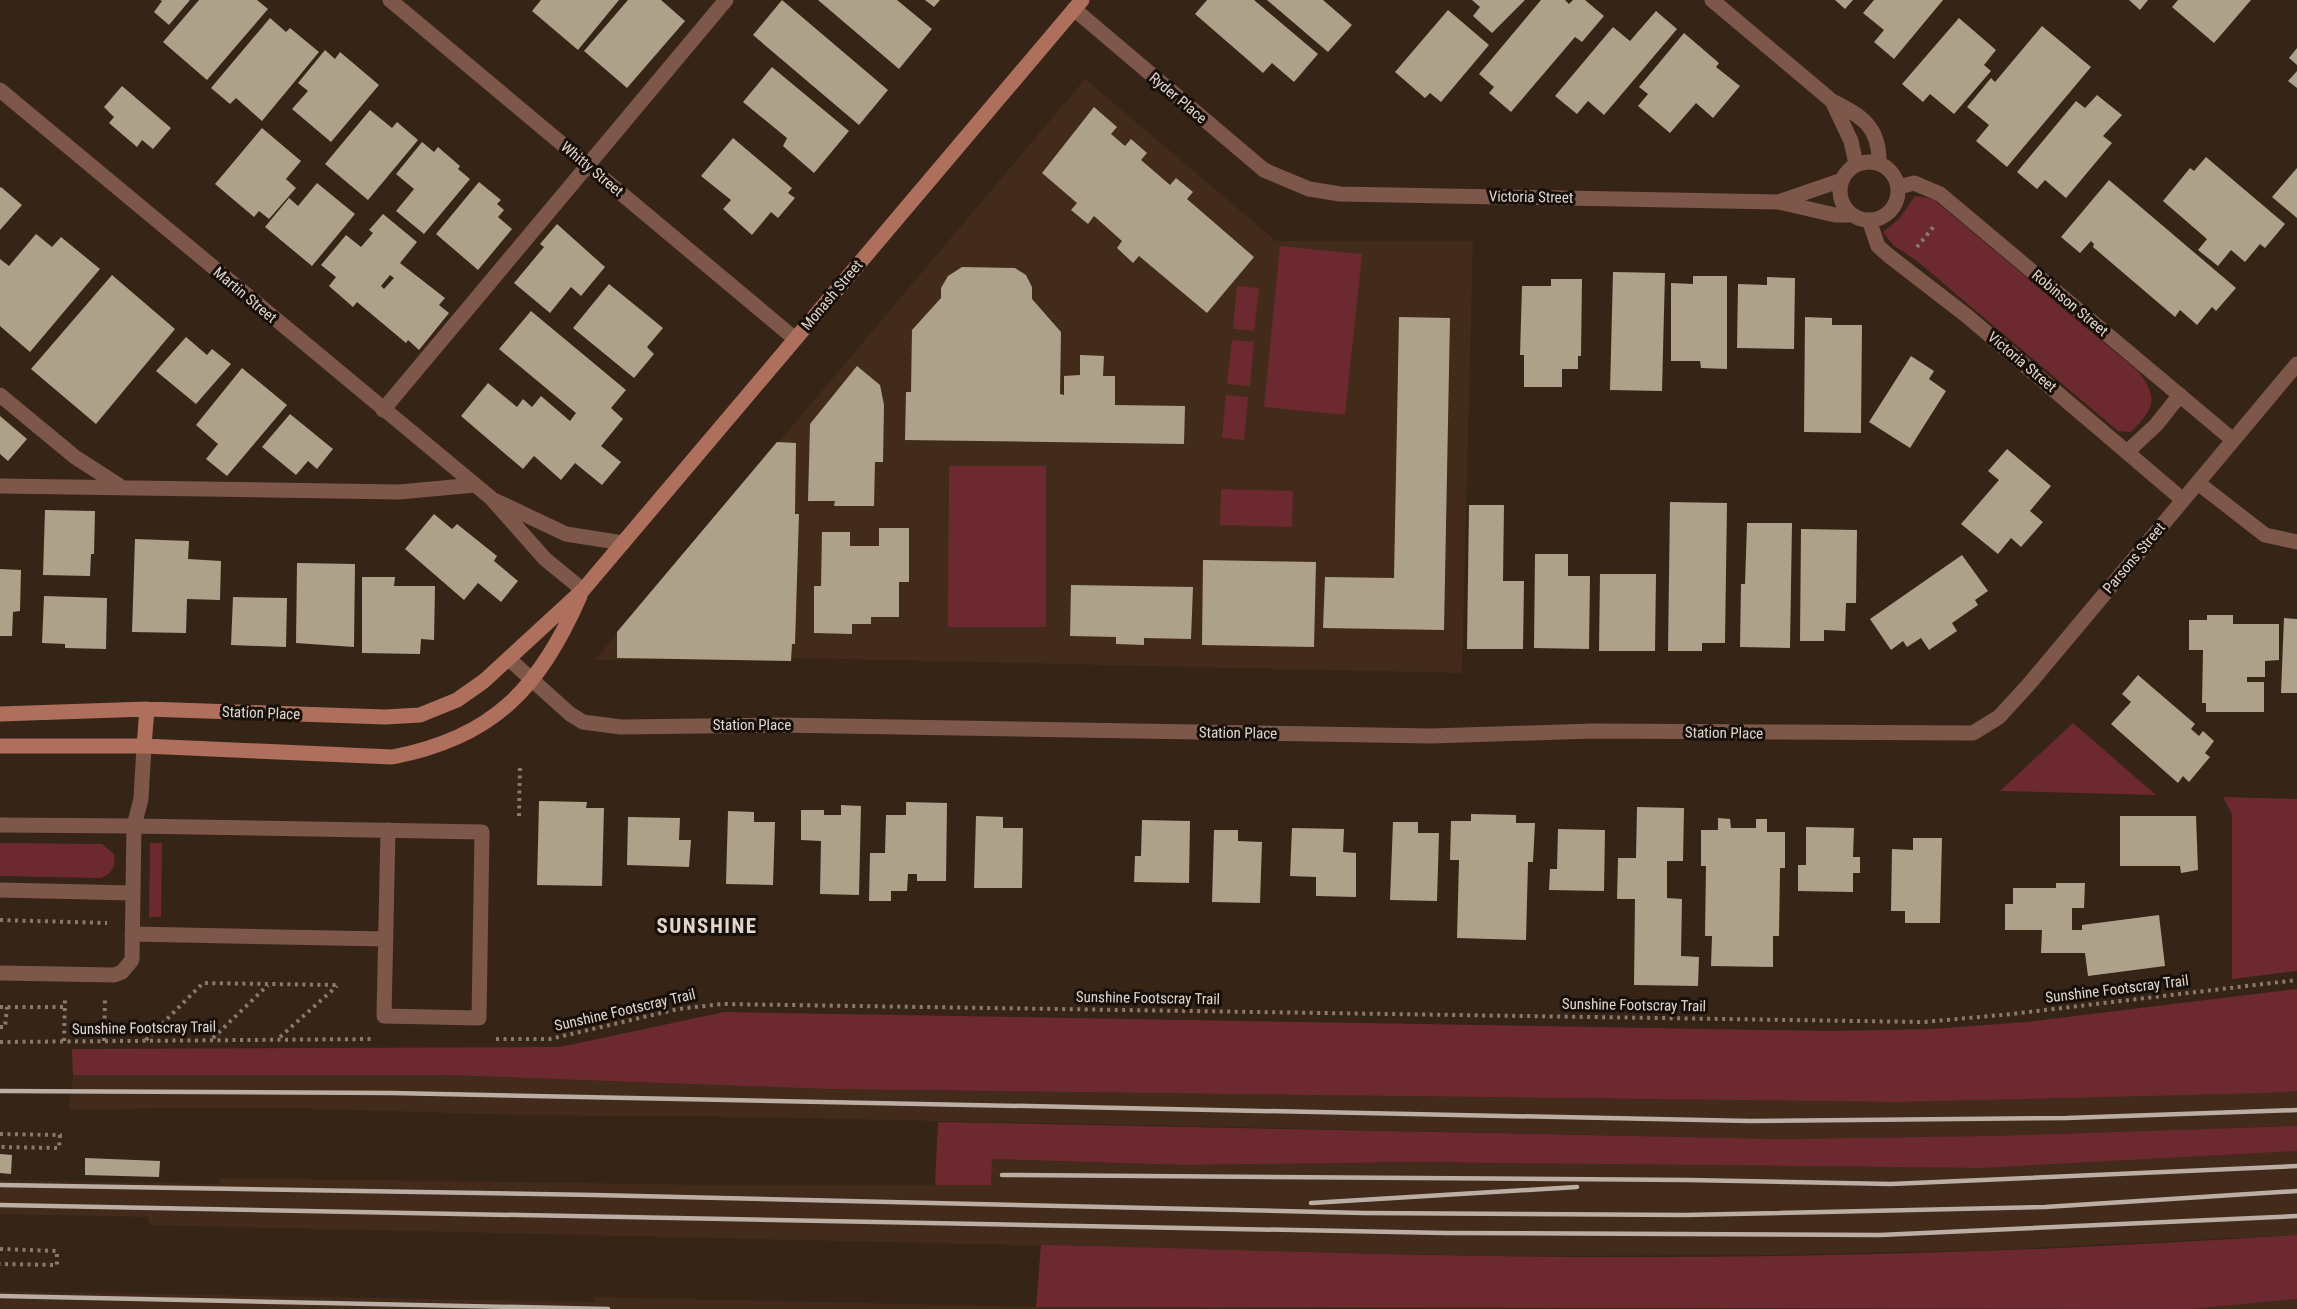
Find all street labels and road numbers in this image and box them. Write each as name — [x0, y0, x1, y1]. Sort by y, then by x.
street label: Ryder Place — [1146, 69, 1210, 127]
street label: Whitty Street — [557, 138, 627, 200]
street label: Victoria Street — [1489, 187, 1573, 207]
street label: Monash Street — [797, 256, 867, 334]
street label: Martin Street — [210, 263, 280, 327]
street label: Robinson Street — [2028, 266, 2112, 340]
street label: Victoria Street — [1984, 328, 2060, 396]
street label: Parsons Street — [2099, 519, 2169, 597]
street label: Station Place — [221, 703, 301, 723]
street label: Station Place — [713, 716, 791, 734]
street label: Station Place — [1199, 723, 1277, 743]
street label: Station Place — [1685, 723, 1763, 743]
street label: Sunshine Footscray Trail — [2044, 971, 2190, 1007]
street label: Sunshine Footscray Trail — [553, 985, 697, 1035]
street label: Sunshine Footscray Trail — [1076, 988, 1220, 1008]
street label: Sunshine Footscray Trail — [1562, 995, 1706, 1015]
street label: Sunshine Footscray Trail — [72, 1018, 216, 1038]

